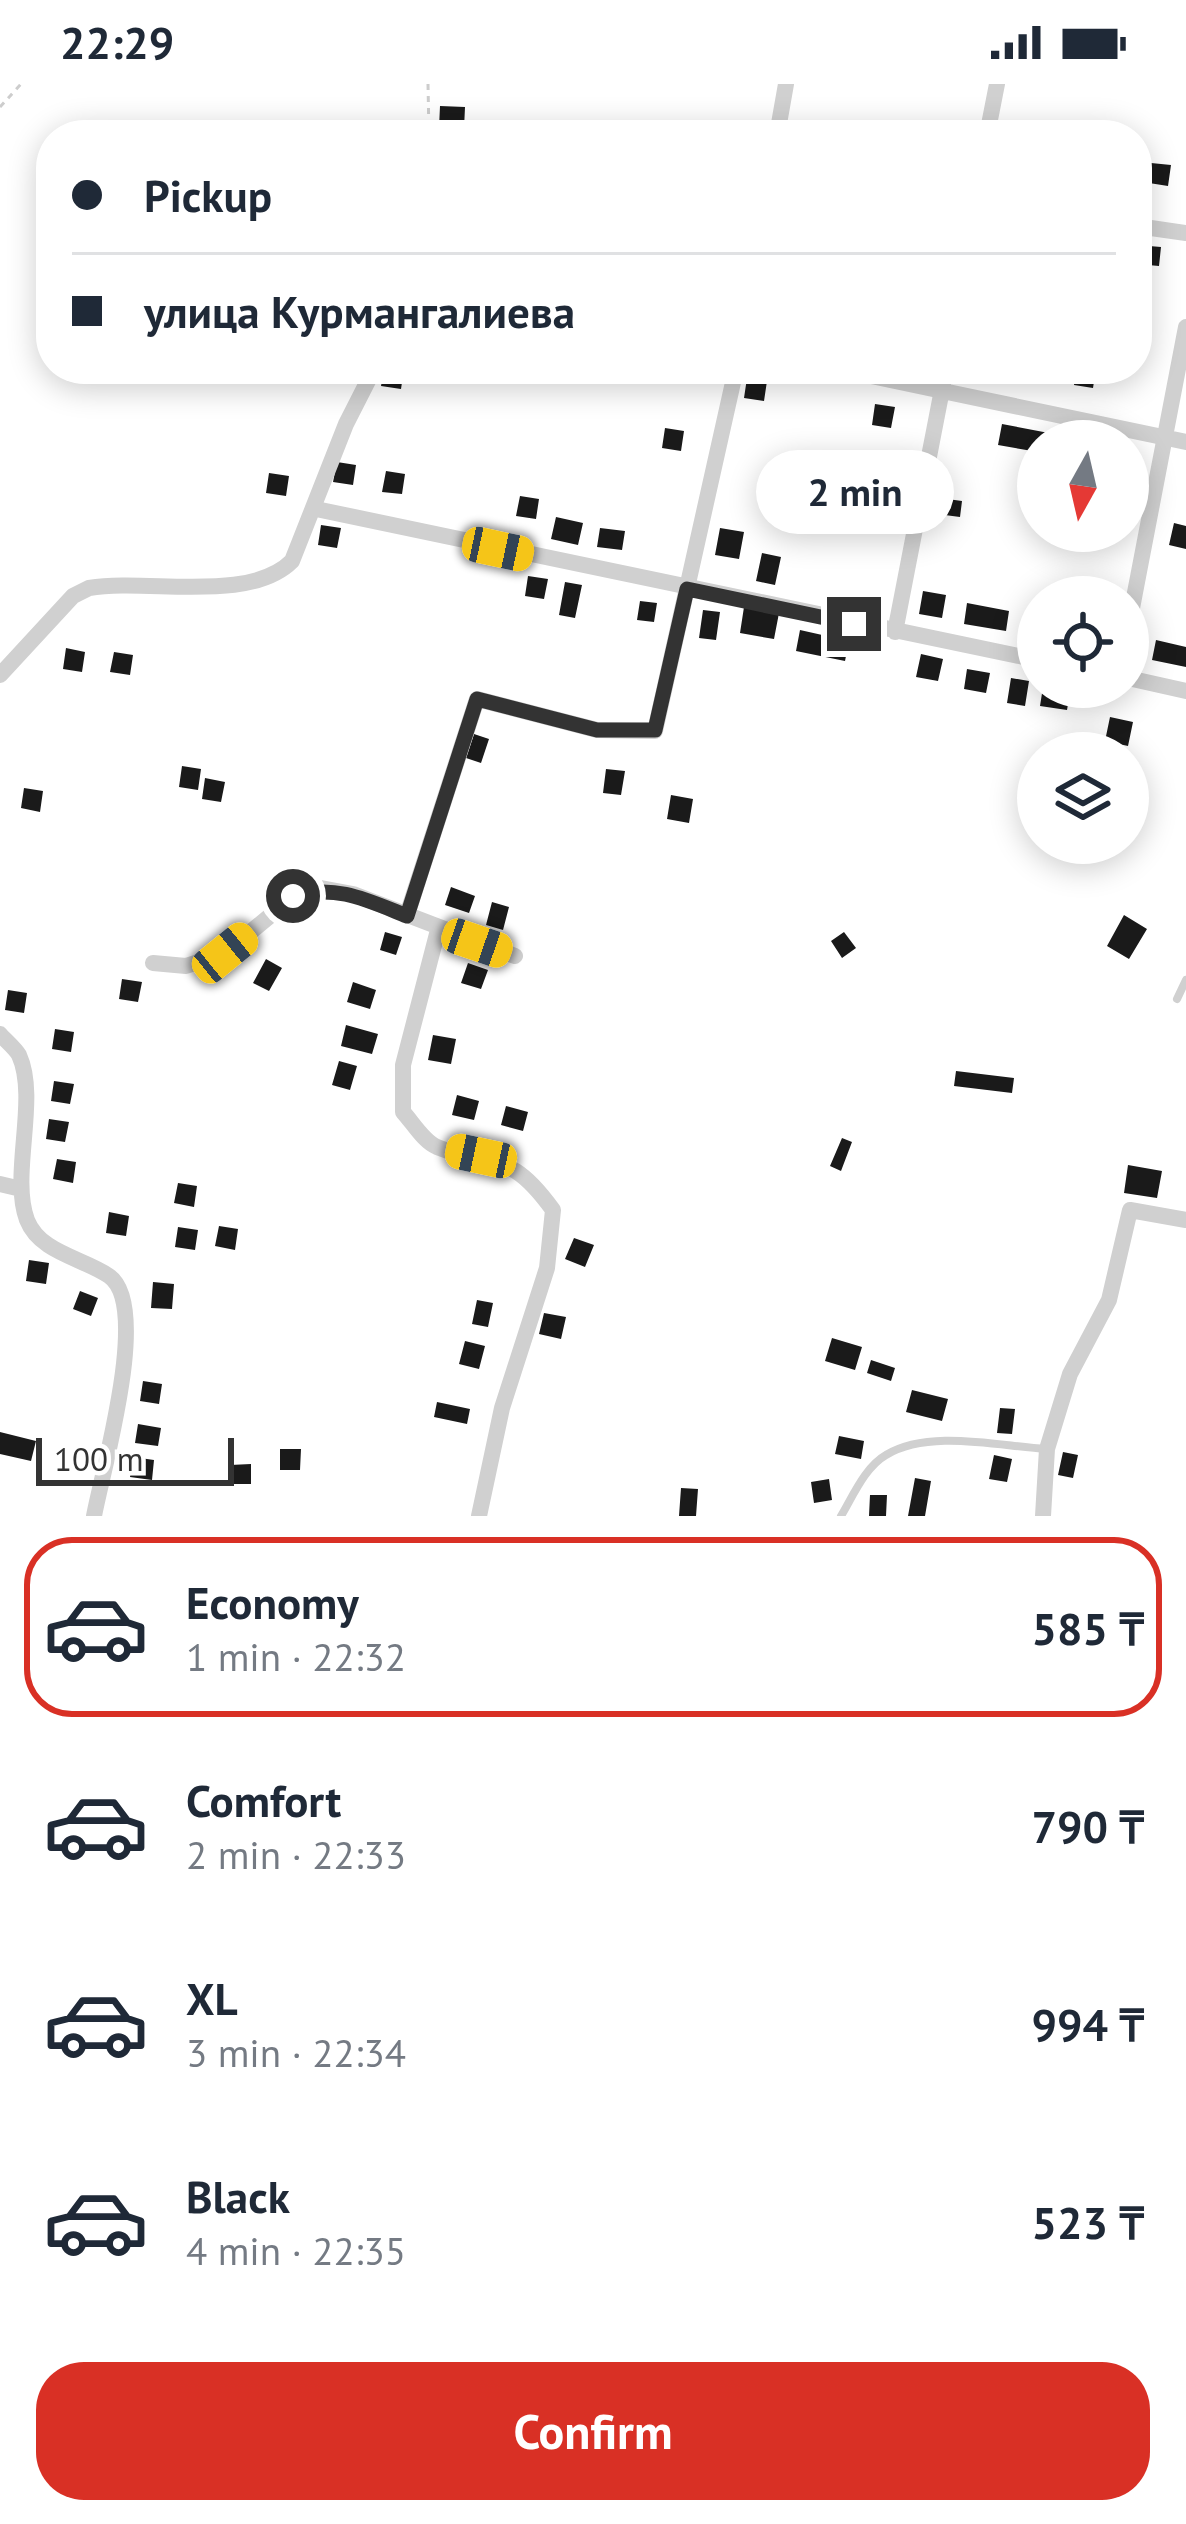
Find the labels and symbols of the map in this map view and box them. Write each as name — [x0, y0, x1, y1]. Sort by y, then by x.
north arrow — [1017, 420, 1149, 552]
callout: 2 min — [755, 450, 953, 534]
car — [459, 524, 537, 574]
route end — [827, 597, 881, 651]
route start — [266, 869, 320, 923]
car — [437, 914, 517, 972]
car — [186, 916, 264, 990]
car — [442, 1131, 520, 1181]
scale bar — [36, 1432, 234, 1485]

